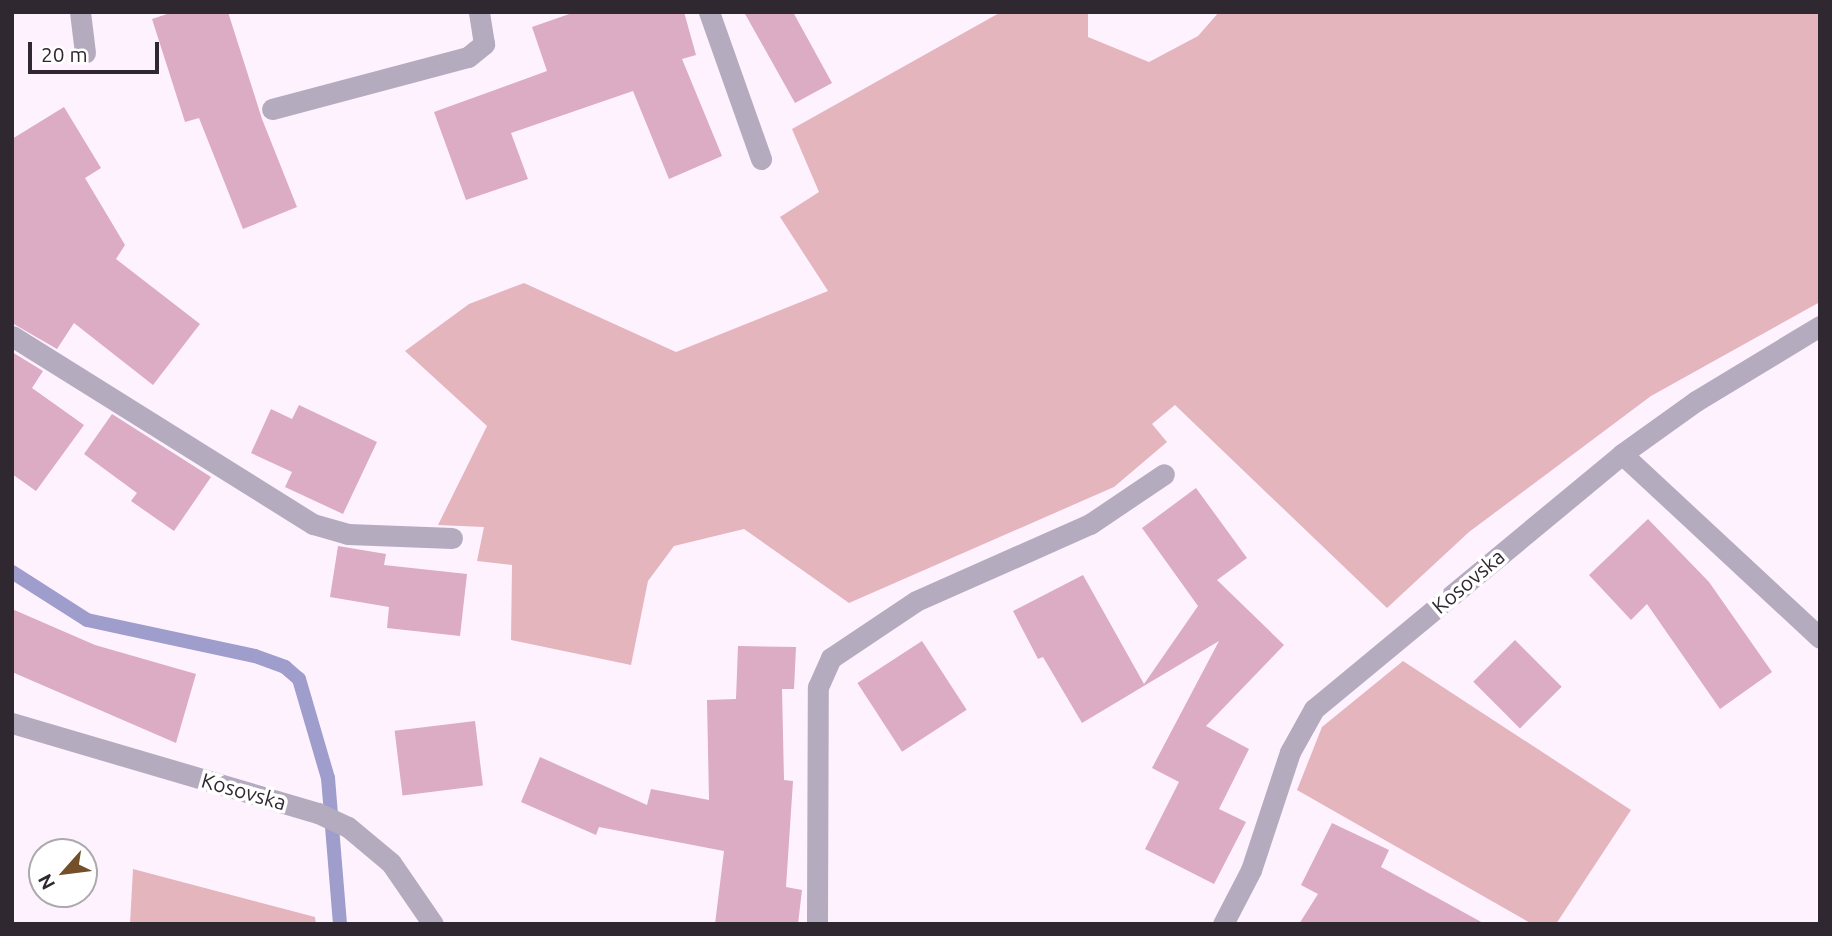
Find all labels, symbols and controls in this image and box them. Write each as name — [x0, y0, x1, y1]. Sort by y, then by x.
scale bar — [32, 28, 163, 72]
text: 20 m — [41, 42, 88, 66]
street label: Kosovska — [1427, 543, 1509, 619]
street label: Kosovska — [199, 767, 289, 815]
north arrow — [28, 838, 98, 908]
text: N — [33, 870, 59, 893]

